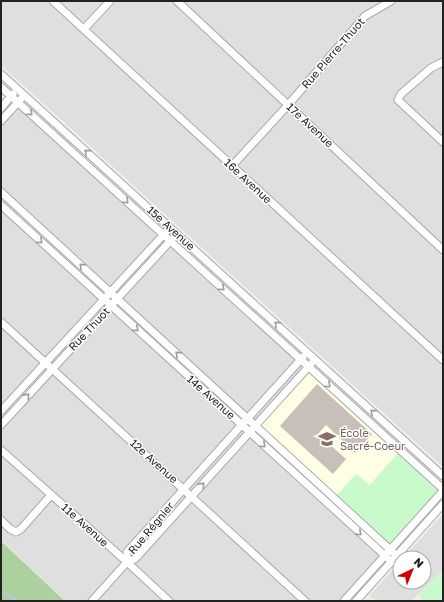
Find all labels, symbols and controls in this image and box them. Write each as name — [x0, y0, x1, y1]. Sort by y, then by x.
street label: Rue Pierre-Thuot — [298, 15, 367, 91]
street label: 17e Avenue — [284, 100, 336, 150]
one-way arrow — [25, 108, 33, 116]
one-way arrow — [84, 150, 92, 157]
street label: 16e Avenue — [222, 155, 275, 206]
one-way arrow — [121, 196, 129, 203]
street label: 15e Avenue — [145, 203, 198, 252]
one-way arrow — [35, 236, 43, 244]
one-way arrow — [79, 264, 87, 271]
one-way arrow — [217, 283, 225, 291]
street label: Rue Thuot — [65, 304, 112, 353]
one-way arrow — [274, 322, 282, 329]
one-way arrow — [131, 324, 139, 332]
one-way arrow — [175, 352, 182, 359]
street label: 14e Avenue — [185, 372, 238, 422]
one-way arrow — [323, 380, 331, 388]
one-way arrow — [23, 393, 30, 401]
one-way arrow — [370, 409, 378, 417]
place label: École Sacré-Coeur — [340, 426, 406, 452]
school or university icon: École Sacré-Coeur — [317, 429, 337, 449]
street label: 12e Avenue — [128, 436, 181, 485]
one-way arrow — [258, 440, 266, 448]
one-way arrow — [197, 482, 204, 489]
street label: Rue Régnier — [125, 498, 177, 556]
street label: 11e Avenue — [59, 500, 111, 549]
one-way arrow — [354, 528, 362, 535]
north arrow — [392, 550, 432, 590]
text: N — [412, 555, 427, 570]

